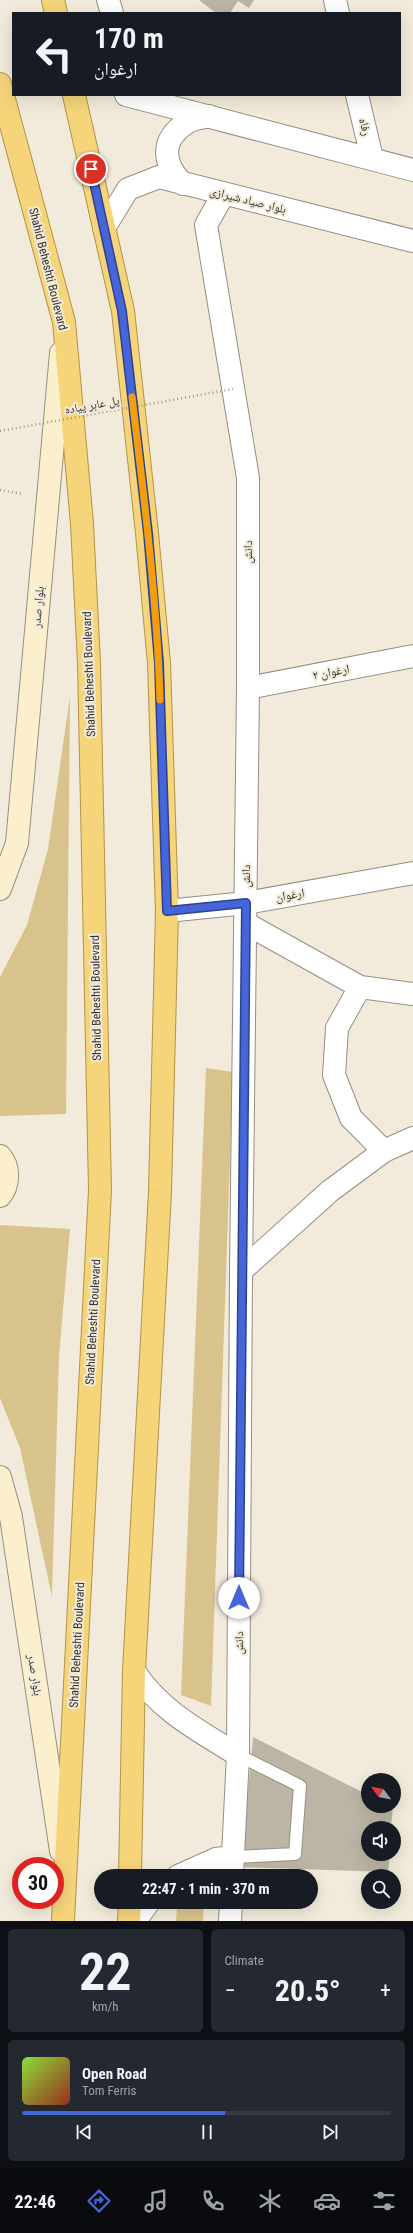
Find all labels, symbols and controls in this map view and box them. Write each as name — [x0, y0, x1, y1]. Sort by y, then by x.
text: 170 m — [94, 22, 164, 55]
icon: left — [28, 28, 80, 80]
text: ارغوان — [94, 58, 138, 79]
street label: رفاه — [356, 117, 374, 138]
pin — [74, 152, 108, 186]
icon: arrive — [80, 158, 102, 180]
street label: بلوار صیاد شیرازی — [208, 184, 288, 217]
street label: Shahid Beheshti Boulevard — [26, 206, 70, 332]
street label: پل عابر پیاده — [64, 393, 121, 417]
street label: دانش — [241, 540, 255, 564]
street label: بلوار صدر — [29, 586, 47, 629]
street label: Shahid Beheshti Boulevard — [80, 611, 98, 737]
street label: ارغوان ۲ — [311, 662, 351, 682]
street label: دانش — [239, 864, 253, 888]
street label: ارغوان — [274, 886, 306, 904]
street label: Shahid Beheshti Boulevard — [88, 935, 104, 1061]
street label: Shahid Beheshti Boulevard — [83, 1259, 103, 1385]
position arrow — [218, 1577, 260, 1619]
street label: Shahid Beheshti Boulevard — [67, 1582, 87, 1708]
street label: دانش — [232, 1631, 246, 1655]
street label: بلوار صدر — [24, 1652, 45, 1697]
north arrow — [361, 1773, 401, 1813]
map controls — [361, 1773, 401, 1909]
button: sound — [361, 1821, 401, 1861]
speed limit sign: 30 — [12, 1857, 64, 1909]
button: search — [361, 1869, 401, 1909]
text: 22:47 · 1 min · 370 m — [142, 1880, 270, 1898]
text: 22 — [79, 1942, 132, 2003]
text: Climate — [225, 1953, 264, 1968]
text: 20.5° — [275, 1973, 341, 2008]
text: − — [225, 1978, 236, 2003]
text: + — [380, 1978, 391, 2003]
text: km/h — [92, 1999, 119, 2014]
text: Open Road — [82, 2065, 147, 2083]
text: Tom Ferris — [82, 2083, 136, 2098]
icon: previous — [73, 2121, 95, 2143]
icon: pause — [196, 2121, 218, 2143]
icon: next — [319, 2121, 341, 2143]
icon: directions — [85, 2187, 113, 2215]
icon: music — [142, 2187, 170, 2215]
icon: phone — [199, 2187, 227, 2215]
icon: climate — [256, 2187, 284, 2215]
icon: car — [313, 2187, 341, 2215]
icon: filters — [370, 2187, 398, 2215]
text: 22:46 — [15, 2191, 56, 2212]

